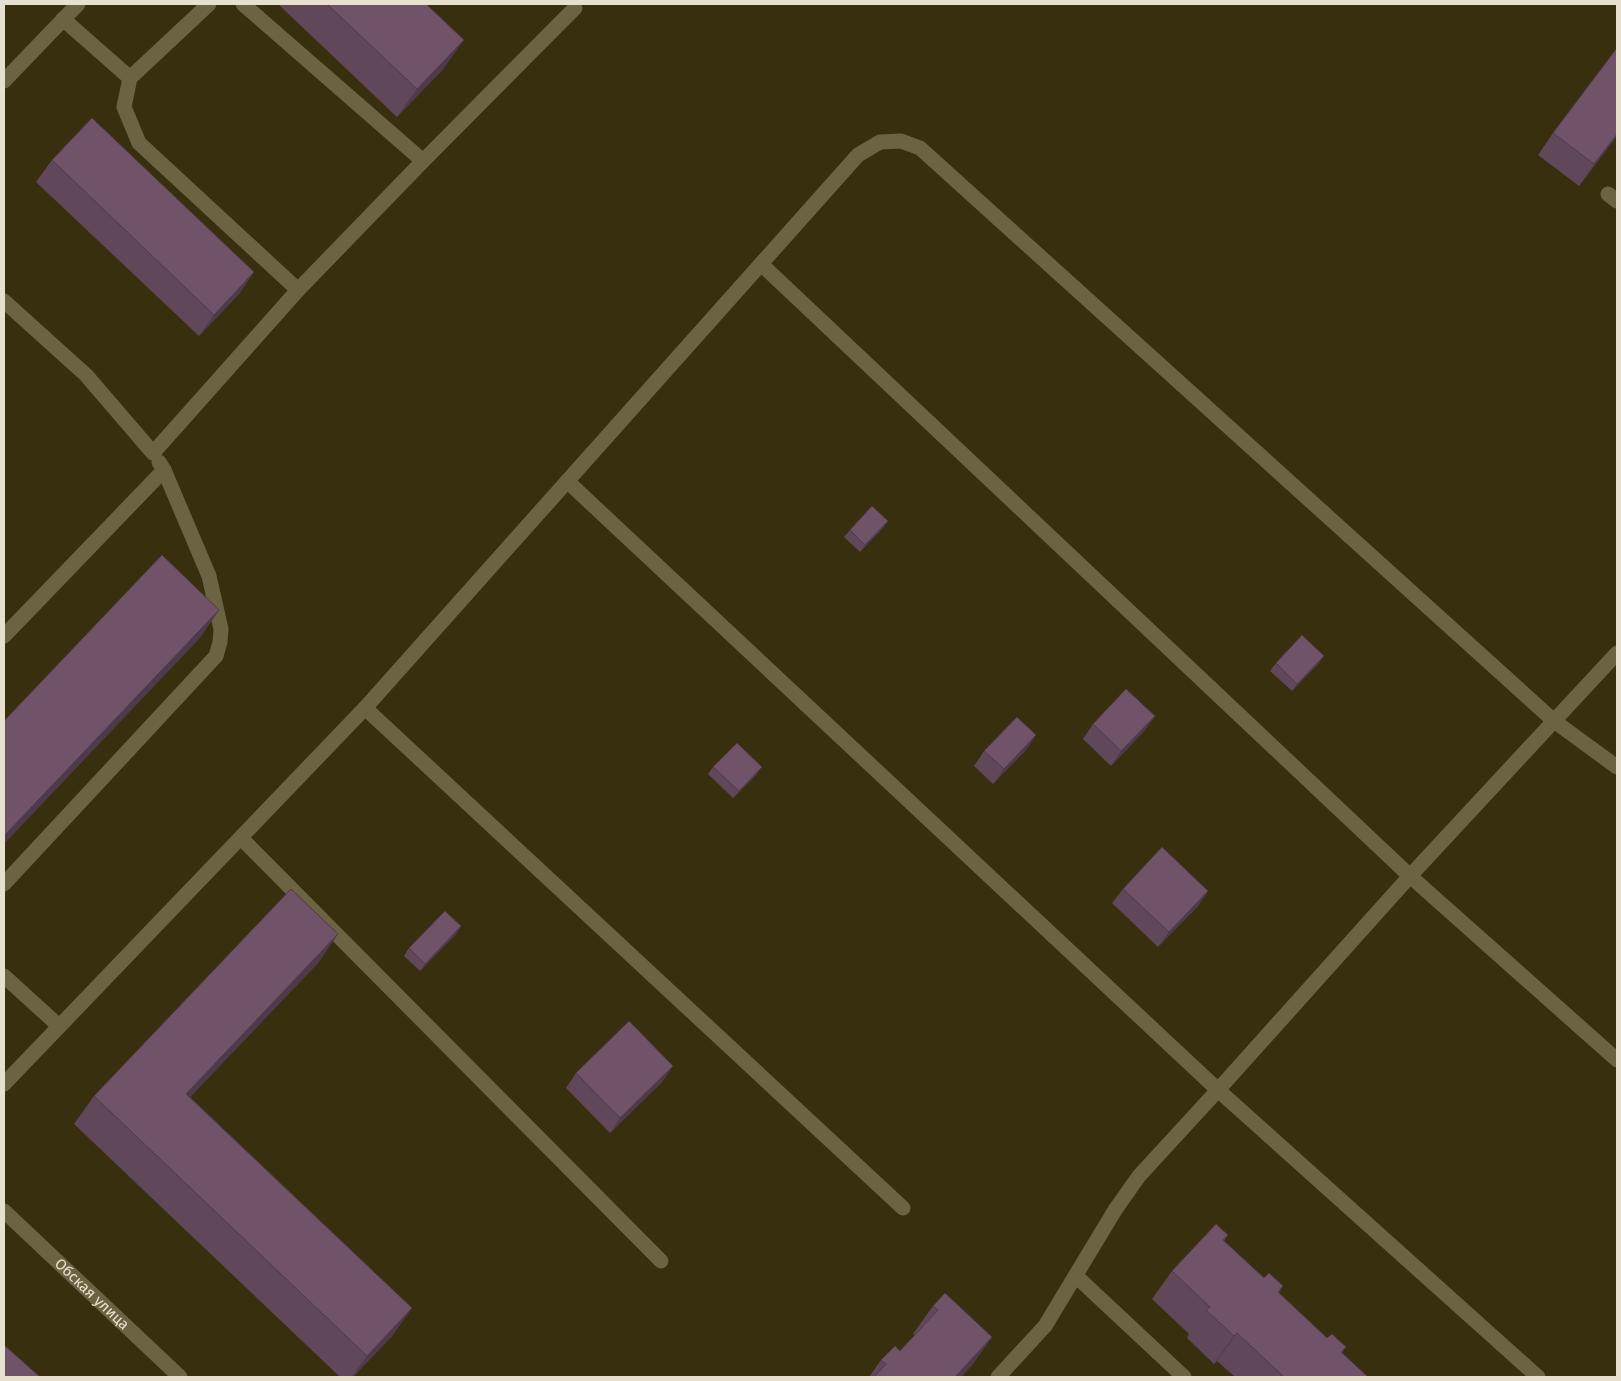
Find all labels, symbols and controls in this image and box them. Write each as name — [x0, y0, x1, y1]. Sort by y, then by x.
street label: Обская улица — [51, 1255, 133, 1334]

